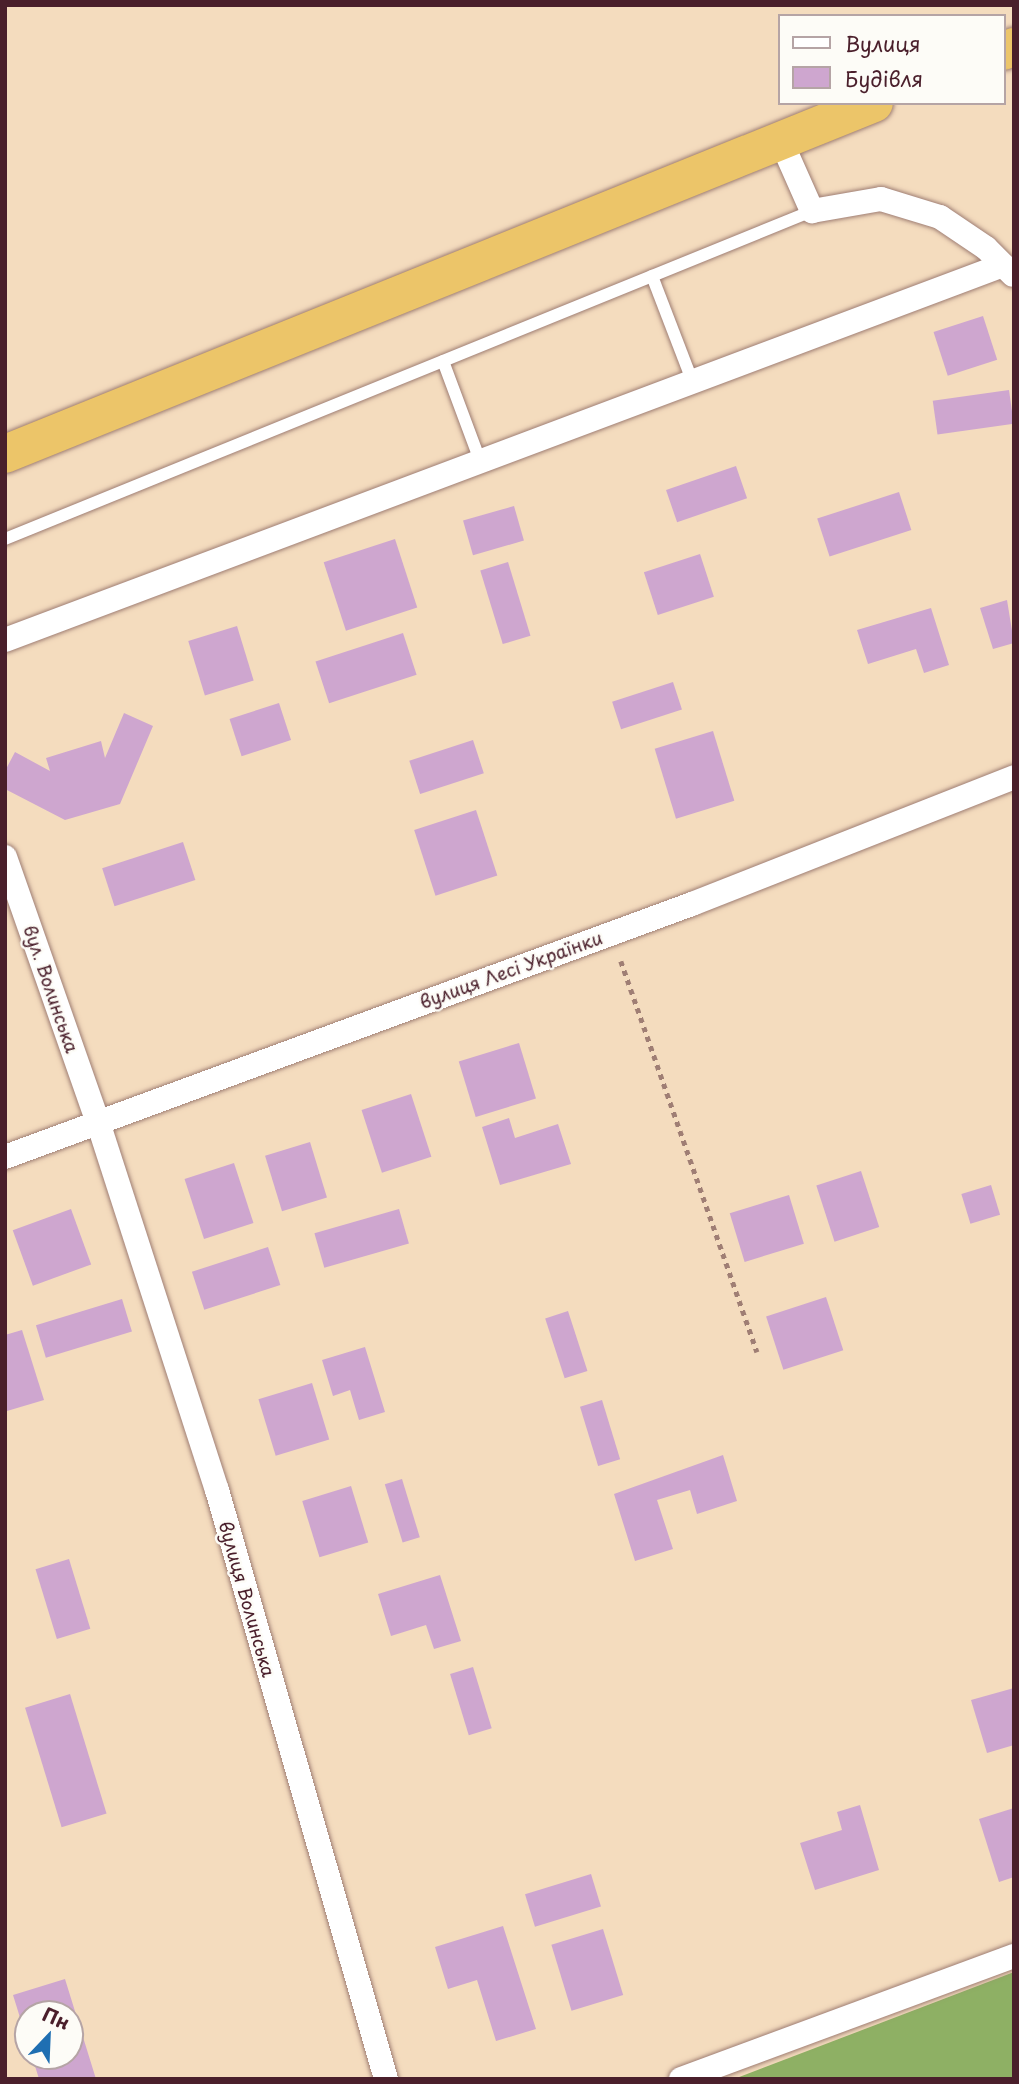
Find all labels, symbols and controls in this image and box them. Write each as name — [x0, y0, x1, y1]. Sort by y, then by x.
legend — [778, 14, 1005, 105]
text: Вулиця — [845, 27, 921, 59]
text: Будівля — [845, 62, 923, 94]
street label: вул. Волинська — [19, 922, 83, 1056]
street label: вулиця Лесі Українки — [416, 927, 606, 1013]
street label: вулиця Волинська — [214, 1519, 280, 1679]
text: Пн — [38, 1999, 75, 2036]
north arrow — [14, 2000, 84, 2070]

